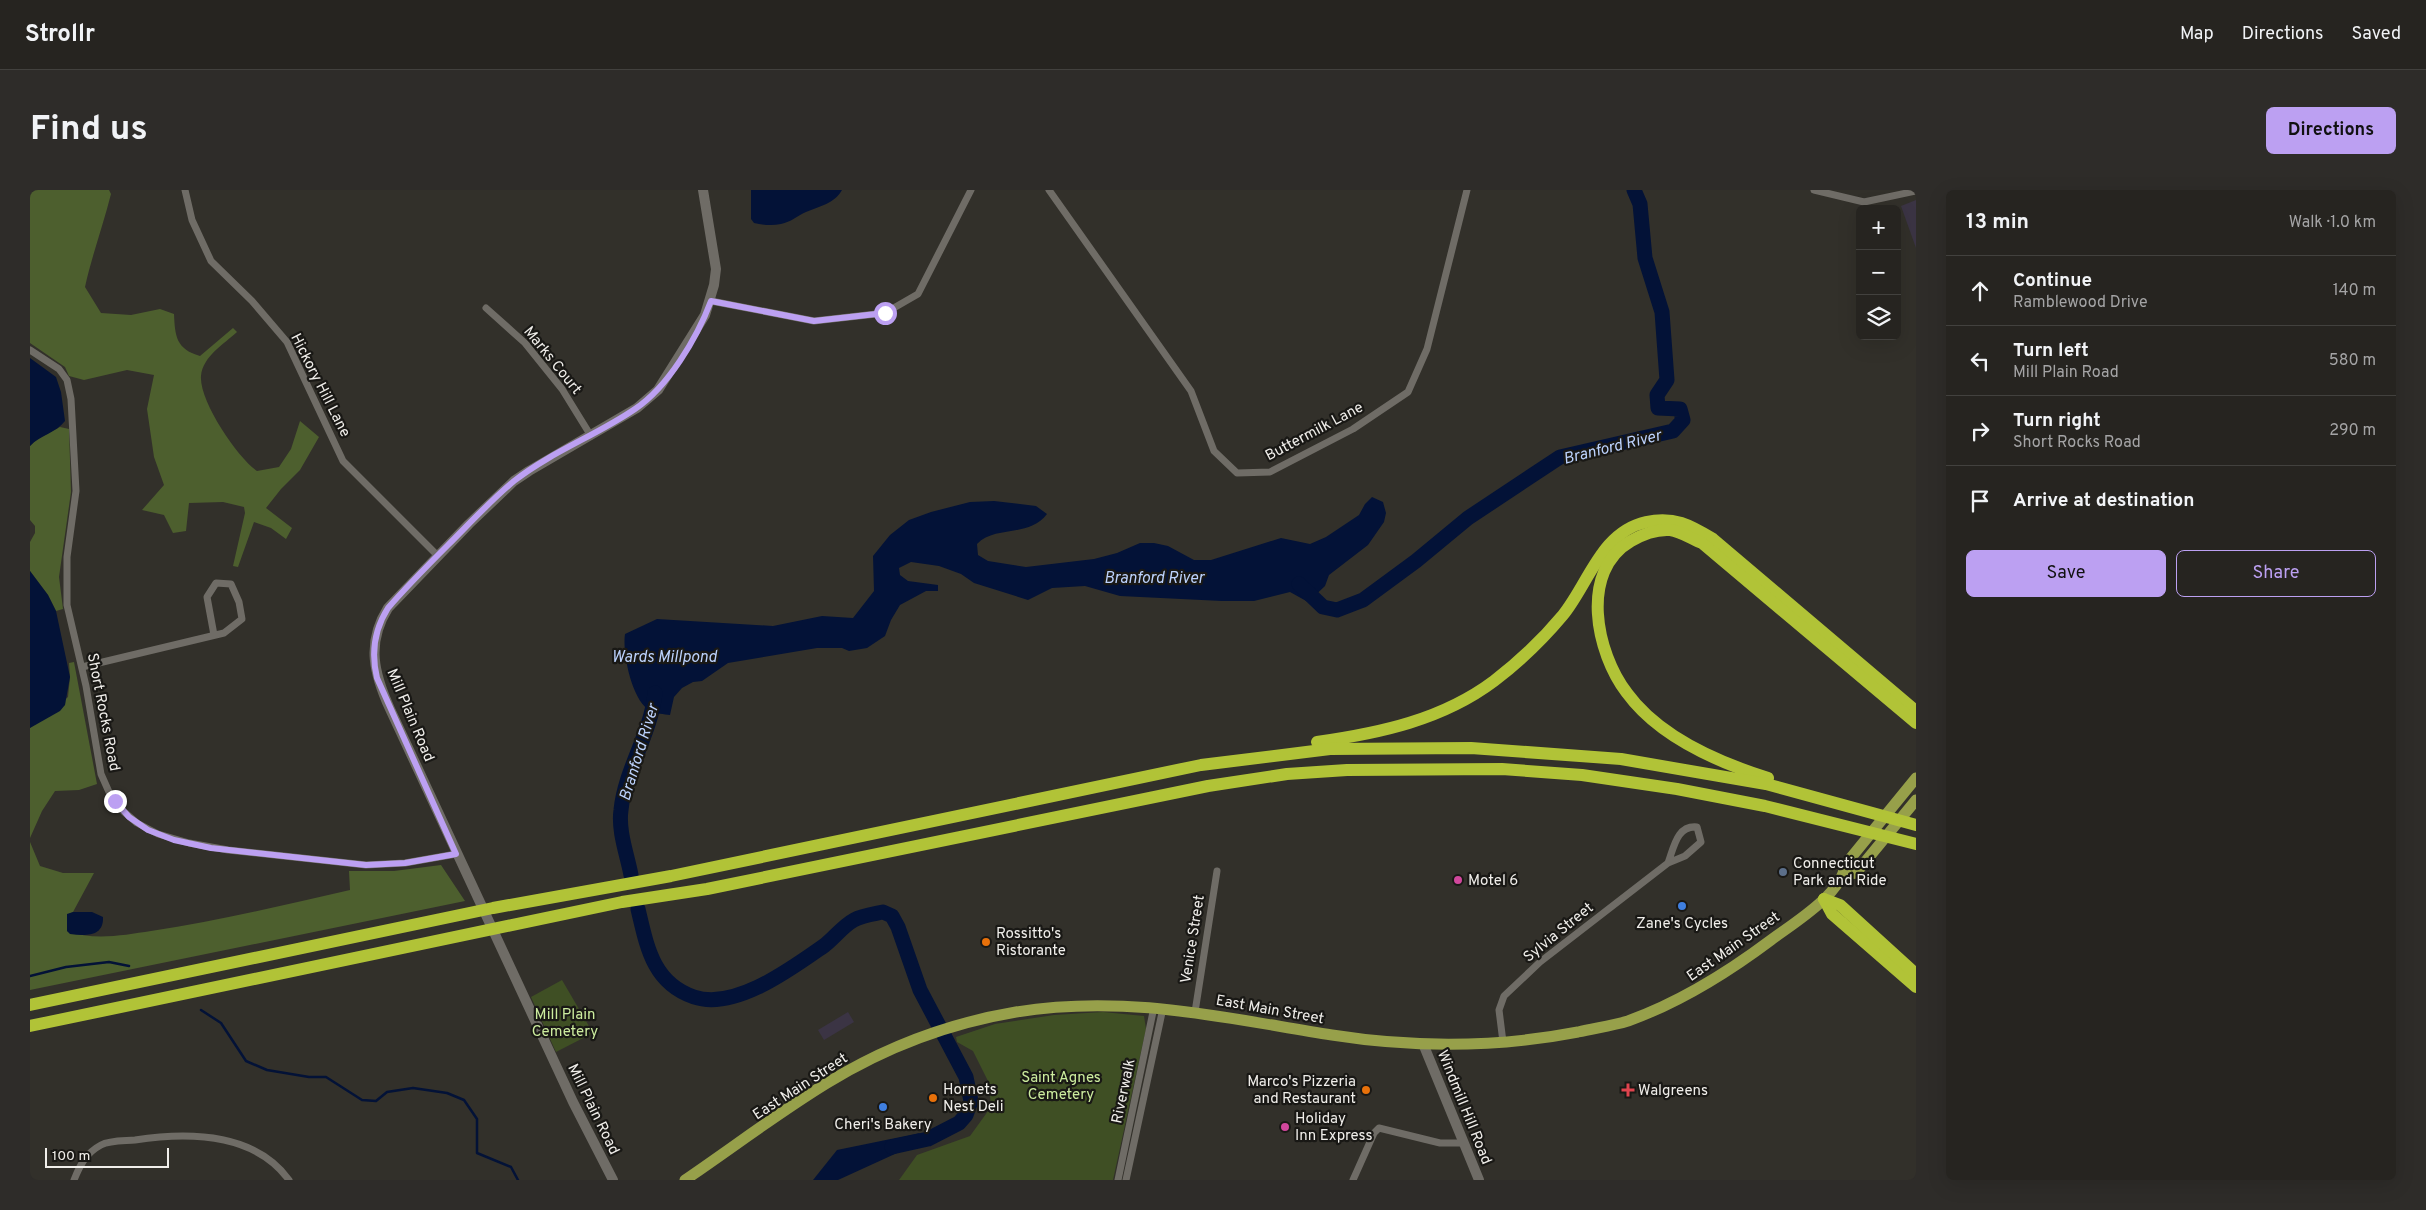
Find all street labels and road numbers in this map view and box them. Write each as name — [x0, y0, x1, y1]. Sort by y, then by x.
street label: Marks Court — [519, 323, 585, 399]
street label: Hickory Hill Lane — [285, 331, 354, 441]
street label: Buttermilk Lane — [1262, 398, 1367, 466]
street label: Short Rocks Road — [82, 652, 123, 773]
street label: Mill Plain Road — [382, 666, 438, 765]
street label: Venice Street — [1177, 894, 1210, 985]
street label: Sylvia Street — [1520, 899, 1598, 967]
street label: East Main Street — [1684, 908, 1784, 986]
street label: East Main Street — [1214, 992, 1325, 1029]
street label: Windmill Hill Road — [1432, 1048, 1495, 1168]
street label: East Main Street — [750, 1049, 852, 1125]
street label: Riverwalk — [1108, 1057, 1141, 1125]
street label: Mill Plain Road — [562, 1061, 623, 1158]

